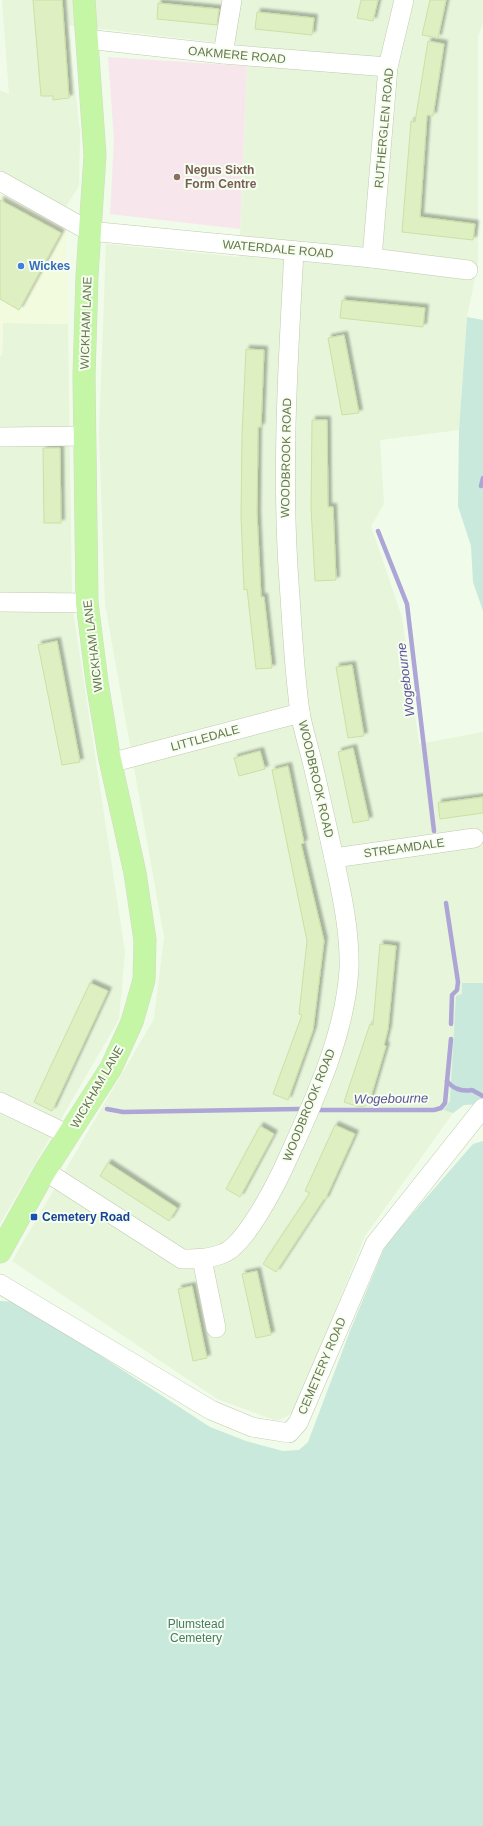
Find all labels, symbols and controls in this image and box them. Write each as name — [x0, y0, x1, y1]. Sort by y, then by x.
street label: OAKMERE ROAD — [188, 44, 287, 66]
street label: RUTHERGLEN ROAD — [372, 67, 396, 189]
place label: Negus Sixth Form Centre — [185, 163, 257, 191]
marker: Negus Sixth Form Centre — [172, 172, 182, 182]
street label: WATERDALE ROAD — [222, 237, 334, 261]
place label: Wickes — [29, 259, 71, 273]
marker: Wickes — [16, 261, 26, 271]
street label: WICKHAM LANE — [77, 276, 95, 370]
street label: WOODBROOK ROAD — [278, 398, 294, 518]
street label: WICKHAM LANE — [80, 599, 106, 693]
water label: Wogebourne — [394, 642, 417, 718]
street label: WOODBROOK ROAD — [296, 719, 336, 839]
street label: LITTLEDALE — [169, 722, 241, 754]
street label: STREAMDALE — [363, 835, 445, 861]
street label: WICKHAM LANE — [68, 1043, 126, 1131]
street label: WOODBROOK ROAD — [280, 1046, 338, 1163]
water label: Wogebourne — [354, 1090, 428, 1107]
place label: Cemetery Road — [42, 1210, 130, 1224]
marker: Cemetery Road — [29, 1212, 39, 1222]
street label: CEMETERY ROAD — [295, 1315, 349, 1417]
park label: Plumstead Cemetery — [168, 1617, 224, 1645]

